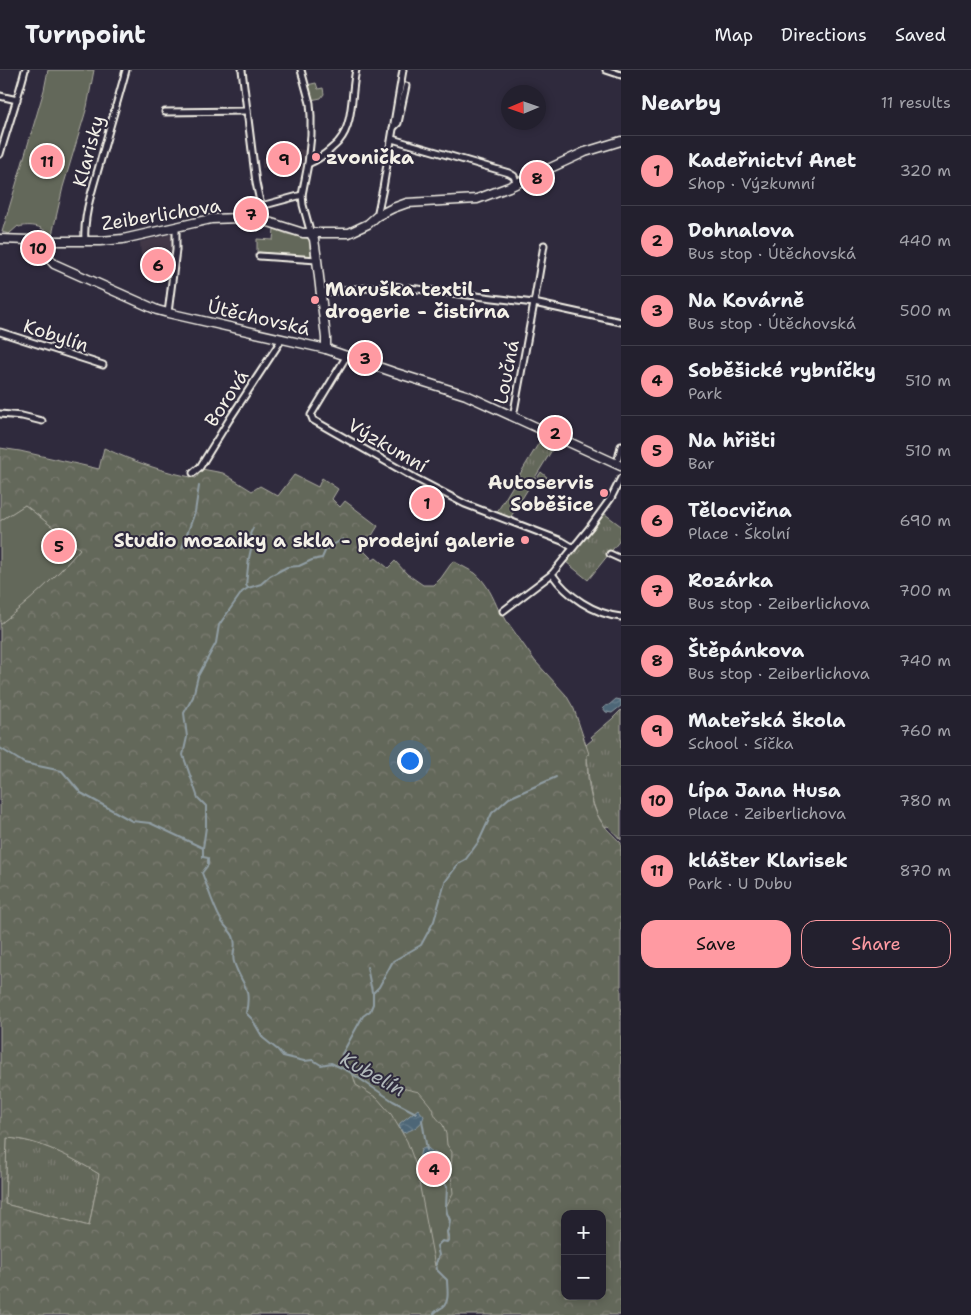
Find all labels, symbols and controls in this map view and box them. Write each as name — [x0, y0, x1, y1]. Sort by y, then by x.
text: Turnpoint — [25, 19, 146, 51]
text: Map — [715, 23, 753, 47]
text: Directions — [781, 23, 867, 47]
text: Saved — [895, 23, 946, 47]
north arrow — [501, 85, 546, 130]
text: Nearby — [641, 89, 721, 117]
text: 11 results — [881, 92, 951, 113]
street label: Klarisky — [67, 113, 110, 190]
pin: 9 — [268, 140, 300, 178]
pin: 11 — [31, 142, 63, 180]
place label: zvonička — [326, 145, 414, 170]
text: Kadeřnictví Anet — [688, 148, 856, 173]
marker: zvonička — [310, 151, 322, 163]
pin: 8 — [521, 159, 553, 197]
text: 1 — [653, 160, 661, 181]
text: 320 m — [900, 160, 951, 181]
text: Shop · Výzkumní — [688, 173, 815, 194]
street label: Zeiberlichova — [99, 193, 223, 236]
pin: 7 — [235, 195, 267, 233]
text: Dohnalova — [688, 218, 794, 243]
pin: 10 — [22, 229, 54, 267]
text: 2 — [651, 230, 663, 251]
text: 440 m — [899, 230, 951, 251]
text: Bus stop · Útěchovská — [688, 243, 856, 264]
pin: 6 — [142, 246, 174, 284]
place label: Maruška textil - drogerie - čistírna — [325, 277, 509, 324]
text: Na Kovárně — [688, 288, 805, 313]
street label: Útěchovská — [205, 293, 313, 341]
marker: Maruška textil - drogerie - čistírna — [309, 294, 321, 306]
text: 3 — [651, 300, 663, 321]
text: 500 m — [900, 300, 951, 321]
street label: Kobylín — [20, 313, 92, 358]
text: Bus stop · Útěchovská — [688, 313, 856, 334]
street label: Loučná — [488, 338, 525, 406]
pin: 3 — [349, 339, 381, 377]
text: Soběšické rybníčky — [688, 358, 876, 383]
street label: Borová — [199, 365, 254, 432]
text: 4 — [651, 370, 663, 391]
text: 510 m — [905, 370, 951, 391]
text: Park — [688, 383, 722, 404]
street label: Výzkumní — [343, 413, 433, 479]
pin: 2 — [539, 414, 571, 452]
text: Na hřišti — [688, 428, 776, 453]
text: 5 — [652, 440, 662, 461]
text: 510 m — [905, 440, 951, 461]
text: Bar — [688, 453, 715, 474]
place label: Autoservis Soběšice — [488, 470, 594, 517]
pin: 1 — [411, 484, 443, 522]
marker: Autoservis Soběšice — [598, 487, 610, 499]
text: Tělocvična — [688, 498, 792, 523]
text: 6 — [651, 510, 663, 531]
text: 690 m — [900, 510, 951, 531]
text: Place · Školní — [688, 523, 790, 544]
pin: 5 — [43, 527, 75, 565]
place label: Studio mozaiky a skla - prodejní galerie — [114, 528, 515, 553]
marker: Studio mozaiky a skla - prodejní galerie — [519, 534, 531, 546]
text: Rozárka — [688, 568, 773, 593]
text: 7 — [651, 580, 663, 601]
text: 700 m — [899, 580, 951, 601]
text: Bus stop · Zeiberlichova — [688, 593, 870, 614]
text: Štěpánkova — [688, 638, 804, 663]
text: 8 — [651, 650, 663, 671]
text: 740 m — [899, 650, 951, 671]
text: Bus stop · Zeiberlichova — [688, 663, 870, 684]
text: Mateřská škola — [688, 708, 846, 733]
text: 9 — [651, 720, 663, 741]
text: 760 m — [899, 720, 951, 741]
text: School · Síčka — [688, 733, 794, 754]
your location — [397, 748, 423, 774]
text: Lípa Jana Husa — [688, 778, 841, 803]
text: 10 — [648, 790, 666, 811]
text: 780 m — [899, 790, 951, 811]
text: Place · Zeiberlichova — [688, 803, 846, 824]
text: klášter Klarisek — [688, 848, 848, 873]
text: 11 — [650, 860, 664, 881]
text: 870 m — [900, 860, 951, 881]
text: Park · U Dubu — [688, 873, 792, 894]
button: Save — [641, 920, 791, 968]
button: Share — [801, 920, 951, 968]
water label: Kubelín — [336, 1046, 410, 1102]
pin: 4 — [418, 1150, 450, 1188]
map controls — [561, 1210, 606, 1300]
button: + — [561, 1210, 606, 1255]
button: − — [561, 1255, 606, 1300]

